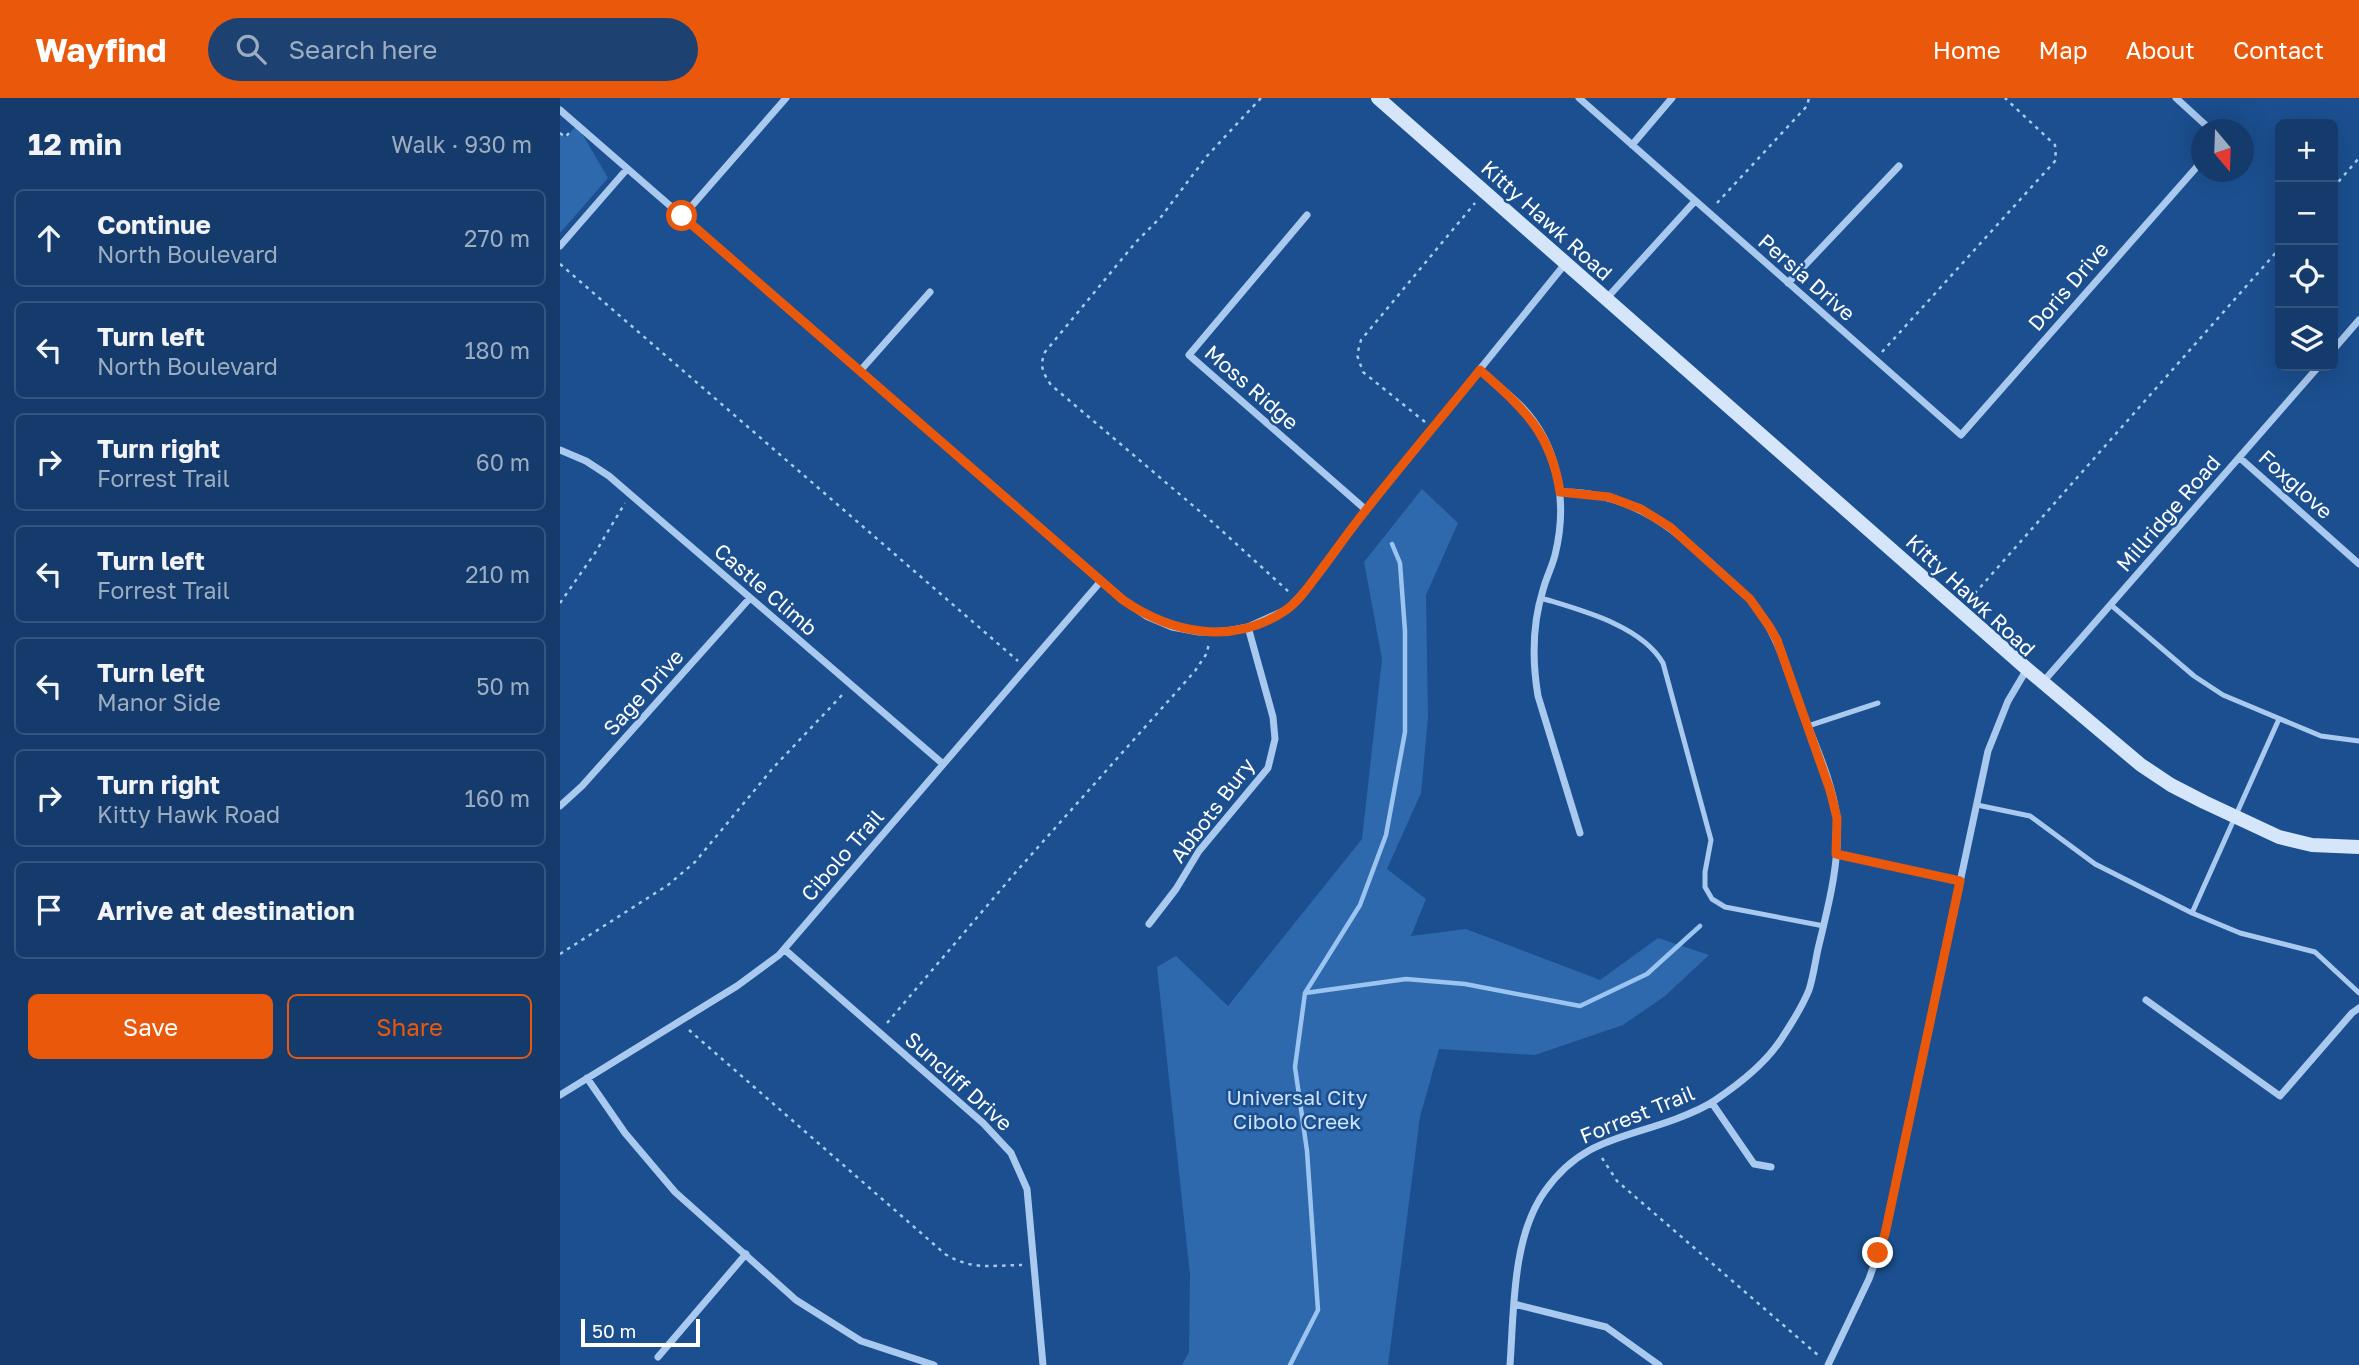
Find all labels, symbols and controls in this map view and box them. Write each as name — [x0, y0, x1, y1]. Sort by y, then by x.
search box — [208, 18, 698, 81]
text: Wayfind — [35, 30, 166, 69]
icon: search — [232, 30, 270, 68]
text: Search here — [288, 34, 437, 65]
text: Home — [1933, 35, 2001, 64]
text: Map — [2039, 35, 2088, 64]
text: About — [2126, 35, 2195, 64]
text: Contact — [2233, 35, 2324, 64]
north arrow — [2191, 119, 2254, 182]
map controls — [2275, 119, 2338, 371]
button: + — [2275, 119, 2338, 182]
text: 12 min — [28, 126, 122, 162]
text: Walk · 930 m — [391, 130, 532, 158]
street label: Kitty Hawk Road — [1476, 154, 1618, 286]
button: − — [2275, 182, 2338, 245]
route start — [666, 200, 697, 231]
text: Continue — [97, 209, 211, 240]
icon: ahead — [30, 219, 68, 257]
text: 270 m — [464, 224, 530, 252]
street label: Persia Drive — [1753, 228, 1861, 326]
street label: Doris Drive — [2022, 236, 2114, 336]
text: North Boulevard — [97, 240, 278, 268]
button: locate — [2275, 245, 2338, 308]
button: layers — [2275, 308, 2338, 371]
text: Turn left — [97, 321, 205, 352]
icon: left — [30, 331, 68, 369]
text: 180 m — [464, 336, 530, 364]
street label: Moss Ridge — [1200, 339, 1304, 435]
text: North Boulevard — [97, 352, 278, 380]
text: Turn right — [97, 433, 220, 464]
icon: right — [30, 443, 68, 481]
street label: Foxglove — [2254, 444, 2338, 524]
text: 60 m — [476, 448, 530, 476]
street label: Millridge Road — [2110, 450, 2226, 576]
text: Forrest Trail — [97, 464, 230, 492]
street label: Kitty Hawk Road — [1901, 528, 2041, 662]
street label: Castle Climb — [709, 537, 823, 641]
text: Turn left — [97, 545, 205, 576]
icon: left — [30, 555, 68, 593]
text: 210 m — [465, 560, 530, 588]
text: Forrest Trail — [97, 576, 230, 604]
street label: Sage Drive — [597, 643, 689, 741]
text: Turn left — [97, 657, 205, 688]
icon: left — [30, 667, 68, 705]
text: 50 m — [476, 672, 530, 700]
text: Manor Side — [97, 688, 221, 716]
street label: Abbots Bury — [1164, 752, 1260, 868]
text: Turn right — [97, 769, 220, 800]
icon: right — [30, 779, 68, 817]
text: 160 m — [465, 784, 530, 812]
text: Kitty Hawk Road — [97, 800, 280, 828]
street label: Cibolo Trail — [795, 804, 889, 906]
icon: arrive — [30, 891, 68, 929]
text: Arrive at destination — [97, 895, 355, 926]
button: Save — [28, 994, 273, 1059]
button: Share — [287, 994, 532, 1059]
street label: Suncliff Drive — [900, 1026, 1018, 1136]
street label: Forrest Trail — [1576, 1079, 1698, 1149]
park label: Universal City Cibolo Creek — [1226, 1084, 1368, 1134]
route end — [1862, 1237, 1893, 1268]
scale bar — [581, 1316, 700, 1348]
text: 50 m — [592, 1319, 636, 1342]

